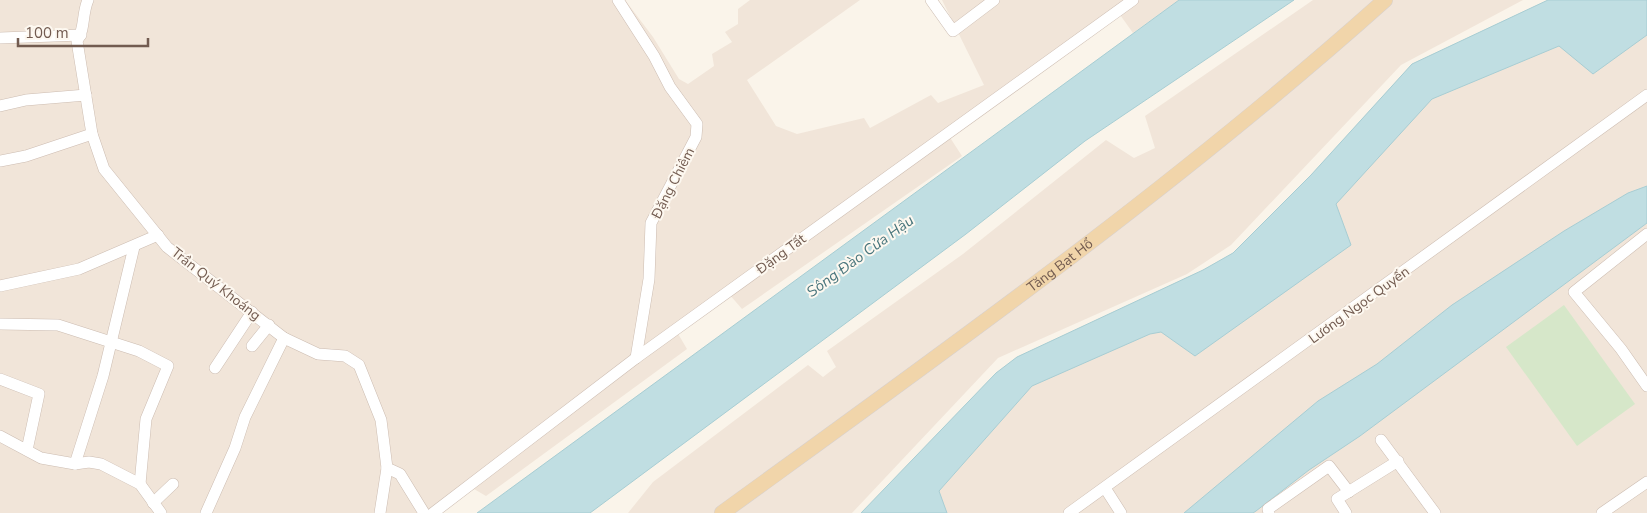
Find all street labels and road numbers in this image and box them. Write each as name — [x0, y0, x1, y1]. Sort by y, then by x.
street label: Đặng Chiêm — [646, 144, 699, 223]
street label: Đặng Tất — [751, 229, 810, 279]
street label: Tăng Bạt Hổ — [1023, 234, 1097, 296]
street label: Trần Quý Khoáng — [167, 243, 265, 325]
street label: Lương Ngọc Quyến — [1305, 262, 1413, 348]

